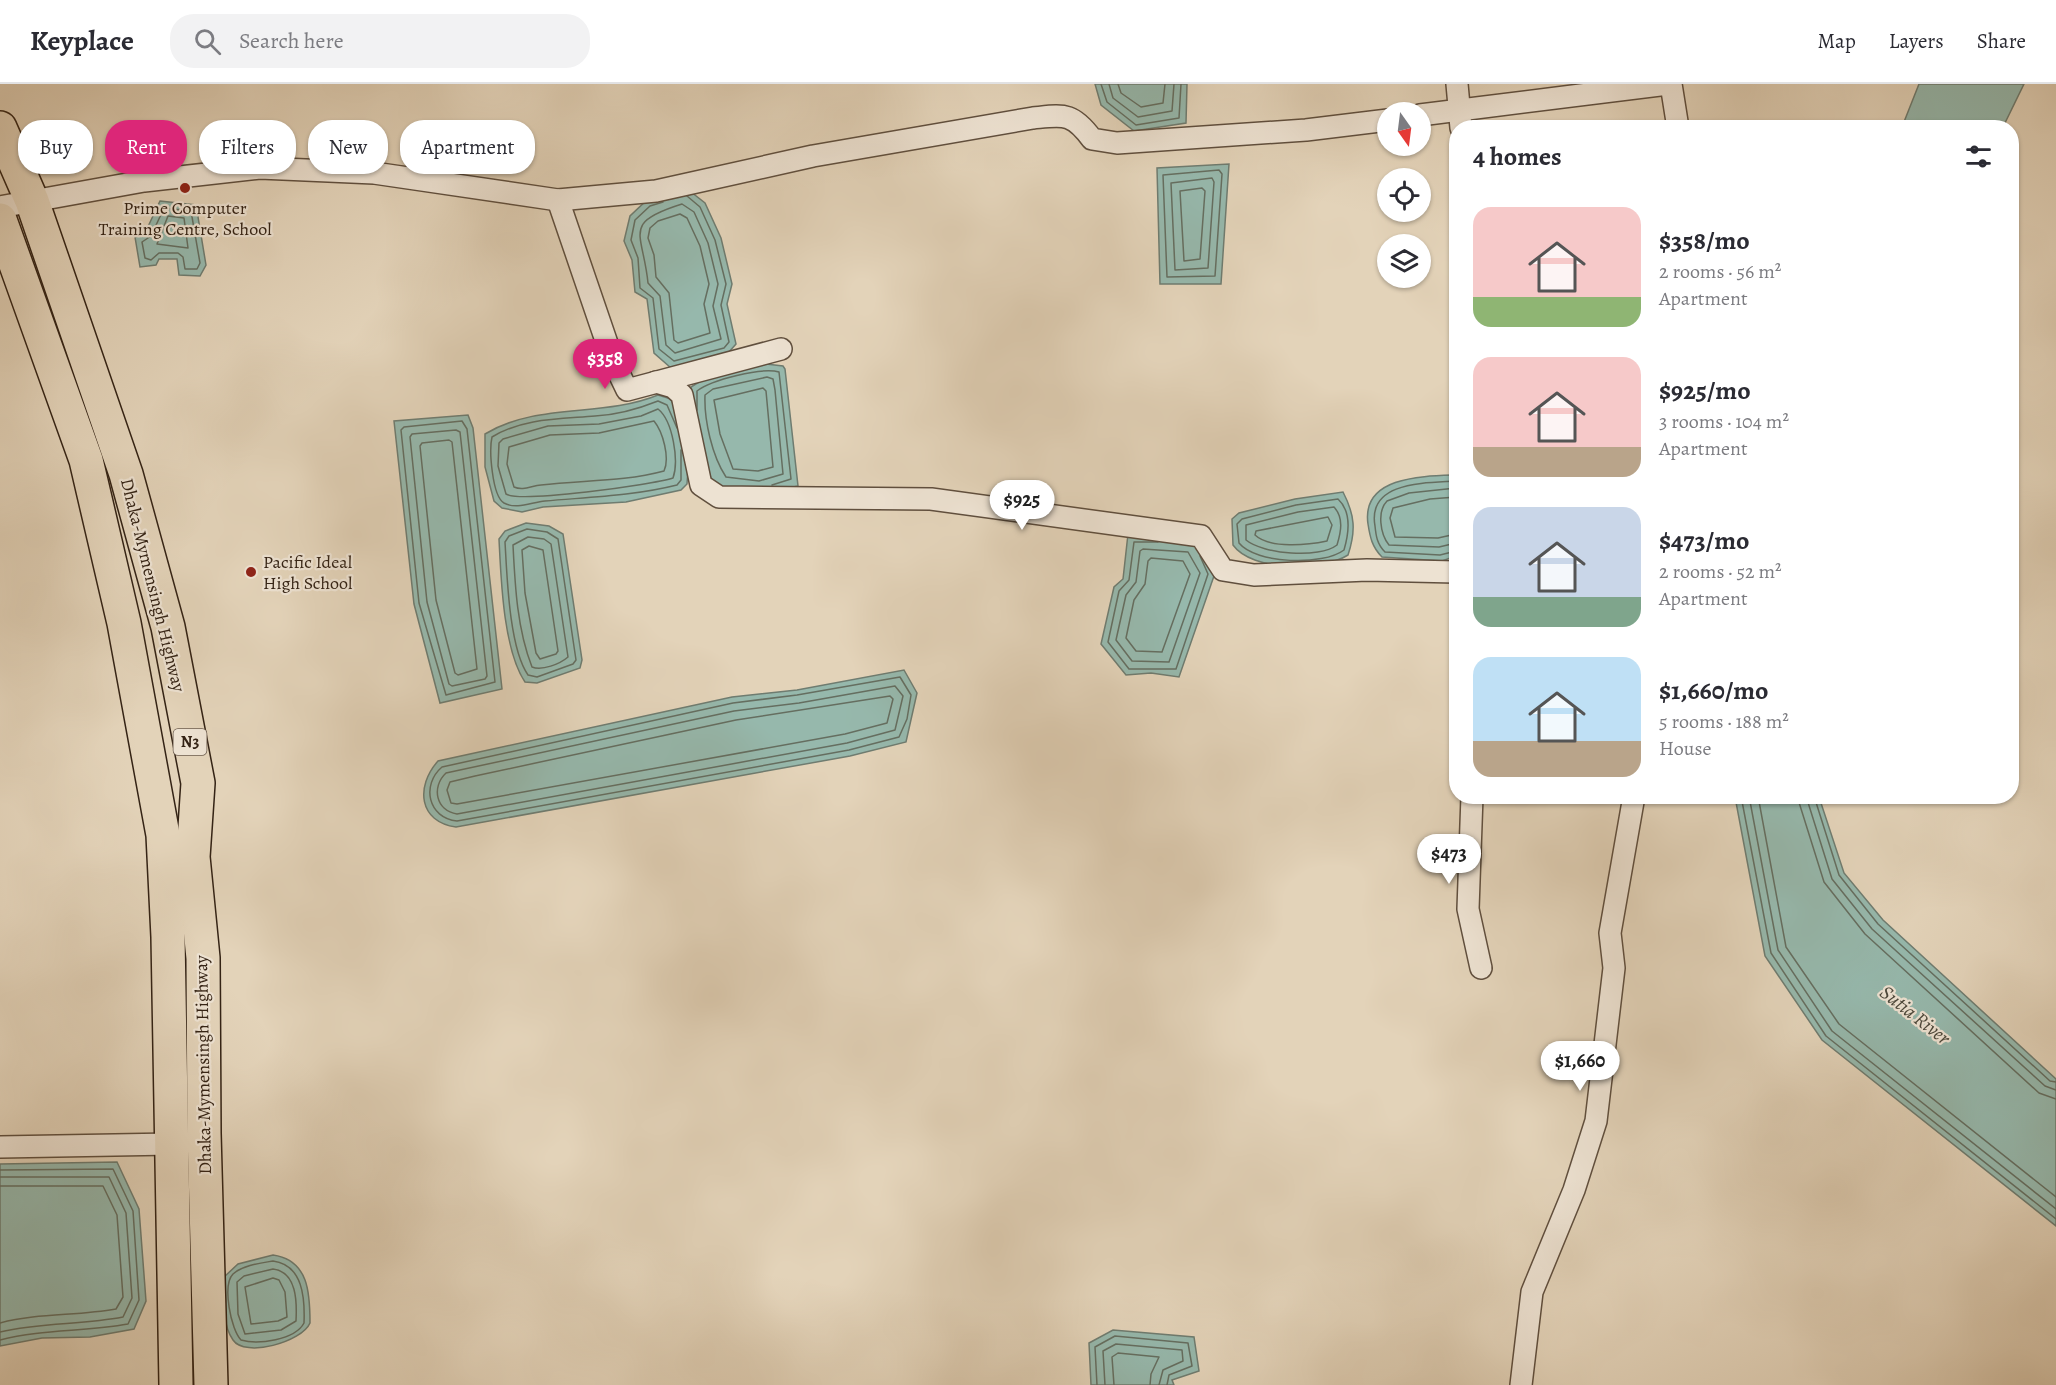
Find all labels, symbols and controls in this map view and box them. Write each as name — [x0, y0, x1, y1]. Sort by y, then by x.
search box — [170, 14, 590, 68]
text: Keyplace — [30, 22, 134, 60]
icon: search — [191, 25, 224, 58]
text: Search here — [239, 26, 344, 56]
text: Map — [1817, 27, 1856, 55]
text: Layers — [1889, 27, 1944, 55]
text: Share — [1977, 27, 2026, 55]
north arrow — [1377, 102, 1431, 156]
map controls — [1377, 102, 1431, 288]
chip: Buy — [18, 120, 93, 174]
chip: Rent — [105, 120, 187, 174]
chip: Filters — [199, 120, 296, 174]
chip: New — [308, 120, 388, 174]
chip: Apartment — [400, 120, 535, 174]
text: 4 homes — [1473, 139, 1562, 174]
icon: filters — [1962, 140, 1995, 173]
button: locate — [1377, 168, 1431, 222]
marker: Prime Computer Training Centre, School — [178, 181, 192, 195]
place label: Prime Computer Training Centre, School — [98, 196, 272, 241]
text: $358/mo — [1659, 223, 1750, 258]
icon: home — [1521, 231, 1593, 303]
button: layers — [1377, 234, 1431, 288]
text: 2 rooms · 56 m² — [1659, 258, 1781, 285]
text: Apartment — [1659, 285, 1748, 312]
pin: $358 — [569, 339, 641, 390]
text: $358 — [587, 345, 623, 372]
text: $925/mo — [1659, 373, 1751, 408]
icon: home — [1521, 381, 1593, 453]
text: 3 rooms · 104 m² — [1659, 408, 1789, 435]
text: Apartment — [1659, 435, 1748, 462]
street label: Dhaka-Mymensingh Highway — [115, 476, 191, 695]
pin: $925 — [986, 480, 1058, 531]
text: $925 — [1004, 486, 1040, 513]
text: $473/mo — [1659, 523, 1749, 558]
icon: home — [1521, 531, 1593, 603]
place label: Pacific Ideal High School — [263, 550, 353, 595]
text: 2 rooms · 52 m² — [1659, 558, 1782, 585]
marker: Pacific Ideal High School — [244, 565, 258, 579]
text: Apartment — [1659, 585, 1748, 612]
text: $1,660/mo — [1659, 673, 1769, 708]
icon: home — [1521, 681, 1593, 753]
text: 5 rooms · 188 m² — [1659, 708, 1789, 735]
road number: N3 — [174, 729, 207, 755]
text: House — [1659, 735, 1711, 762]
pin: $473 — [1413, 834, 1485, 885]
text: $473 — [1431, 840, 1467, 867]
street label: Dhaka-Mymensingh Highway — [189, 954, 217, 1175]
water label: Sutia River — [1874, 979, 1957, 1052]
pin: $1,660 — [1531, 1041, 1629, 1092]
text: $1,660 — [1555, 1047, 1605, 1074]

